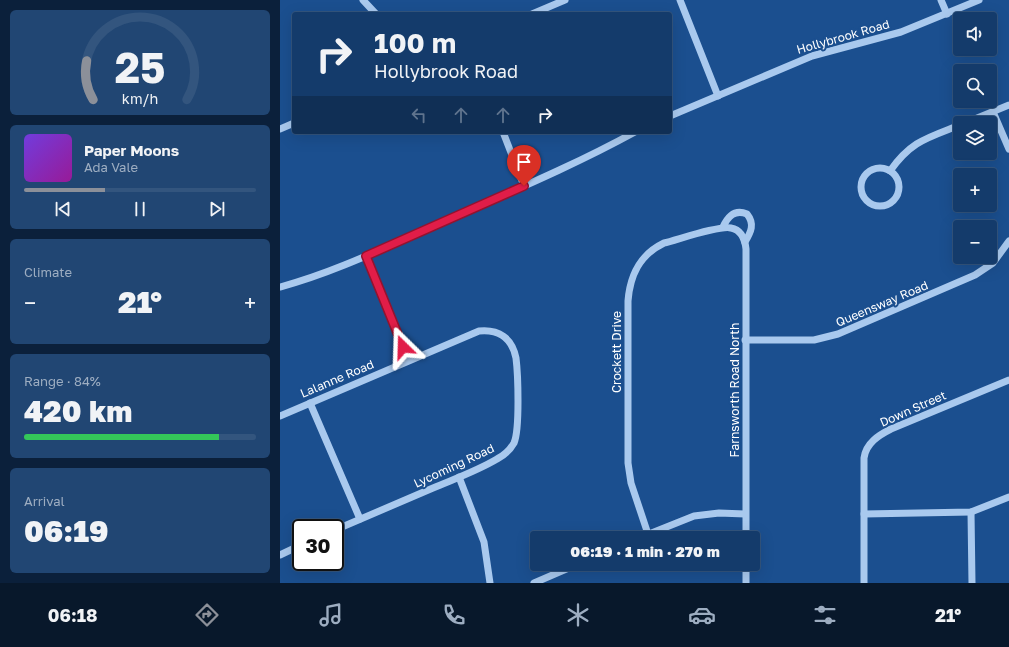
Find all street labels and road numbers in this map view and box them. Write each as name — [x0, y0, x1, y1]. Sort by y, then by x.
street label: Hollybrook Road — [795, 16, 891, 57]
street label: Queensway Road — [833, 277, 930, 330]
street label: Crockett Drive — [609, 311, 624, 393]
street label: Farnsworth Road North — [727, 323, 742, 457]
street label: Lalanne Road — [298, 356, 376, 401]
street label: Down Street — [877, 387, 949, 430]
street label: Lycoming Road — [411, 440, 496, 491]

